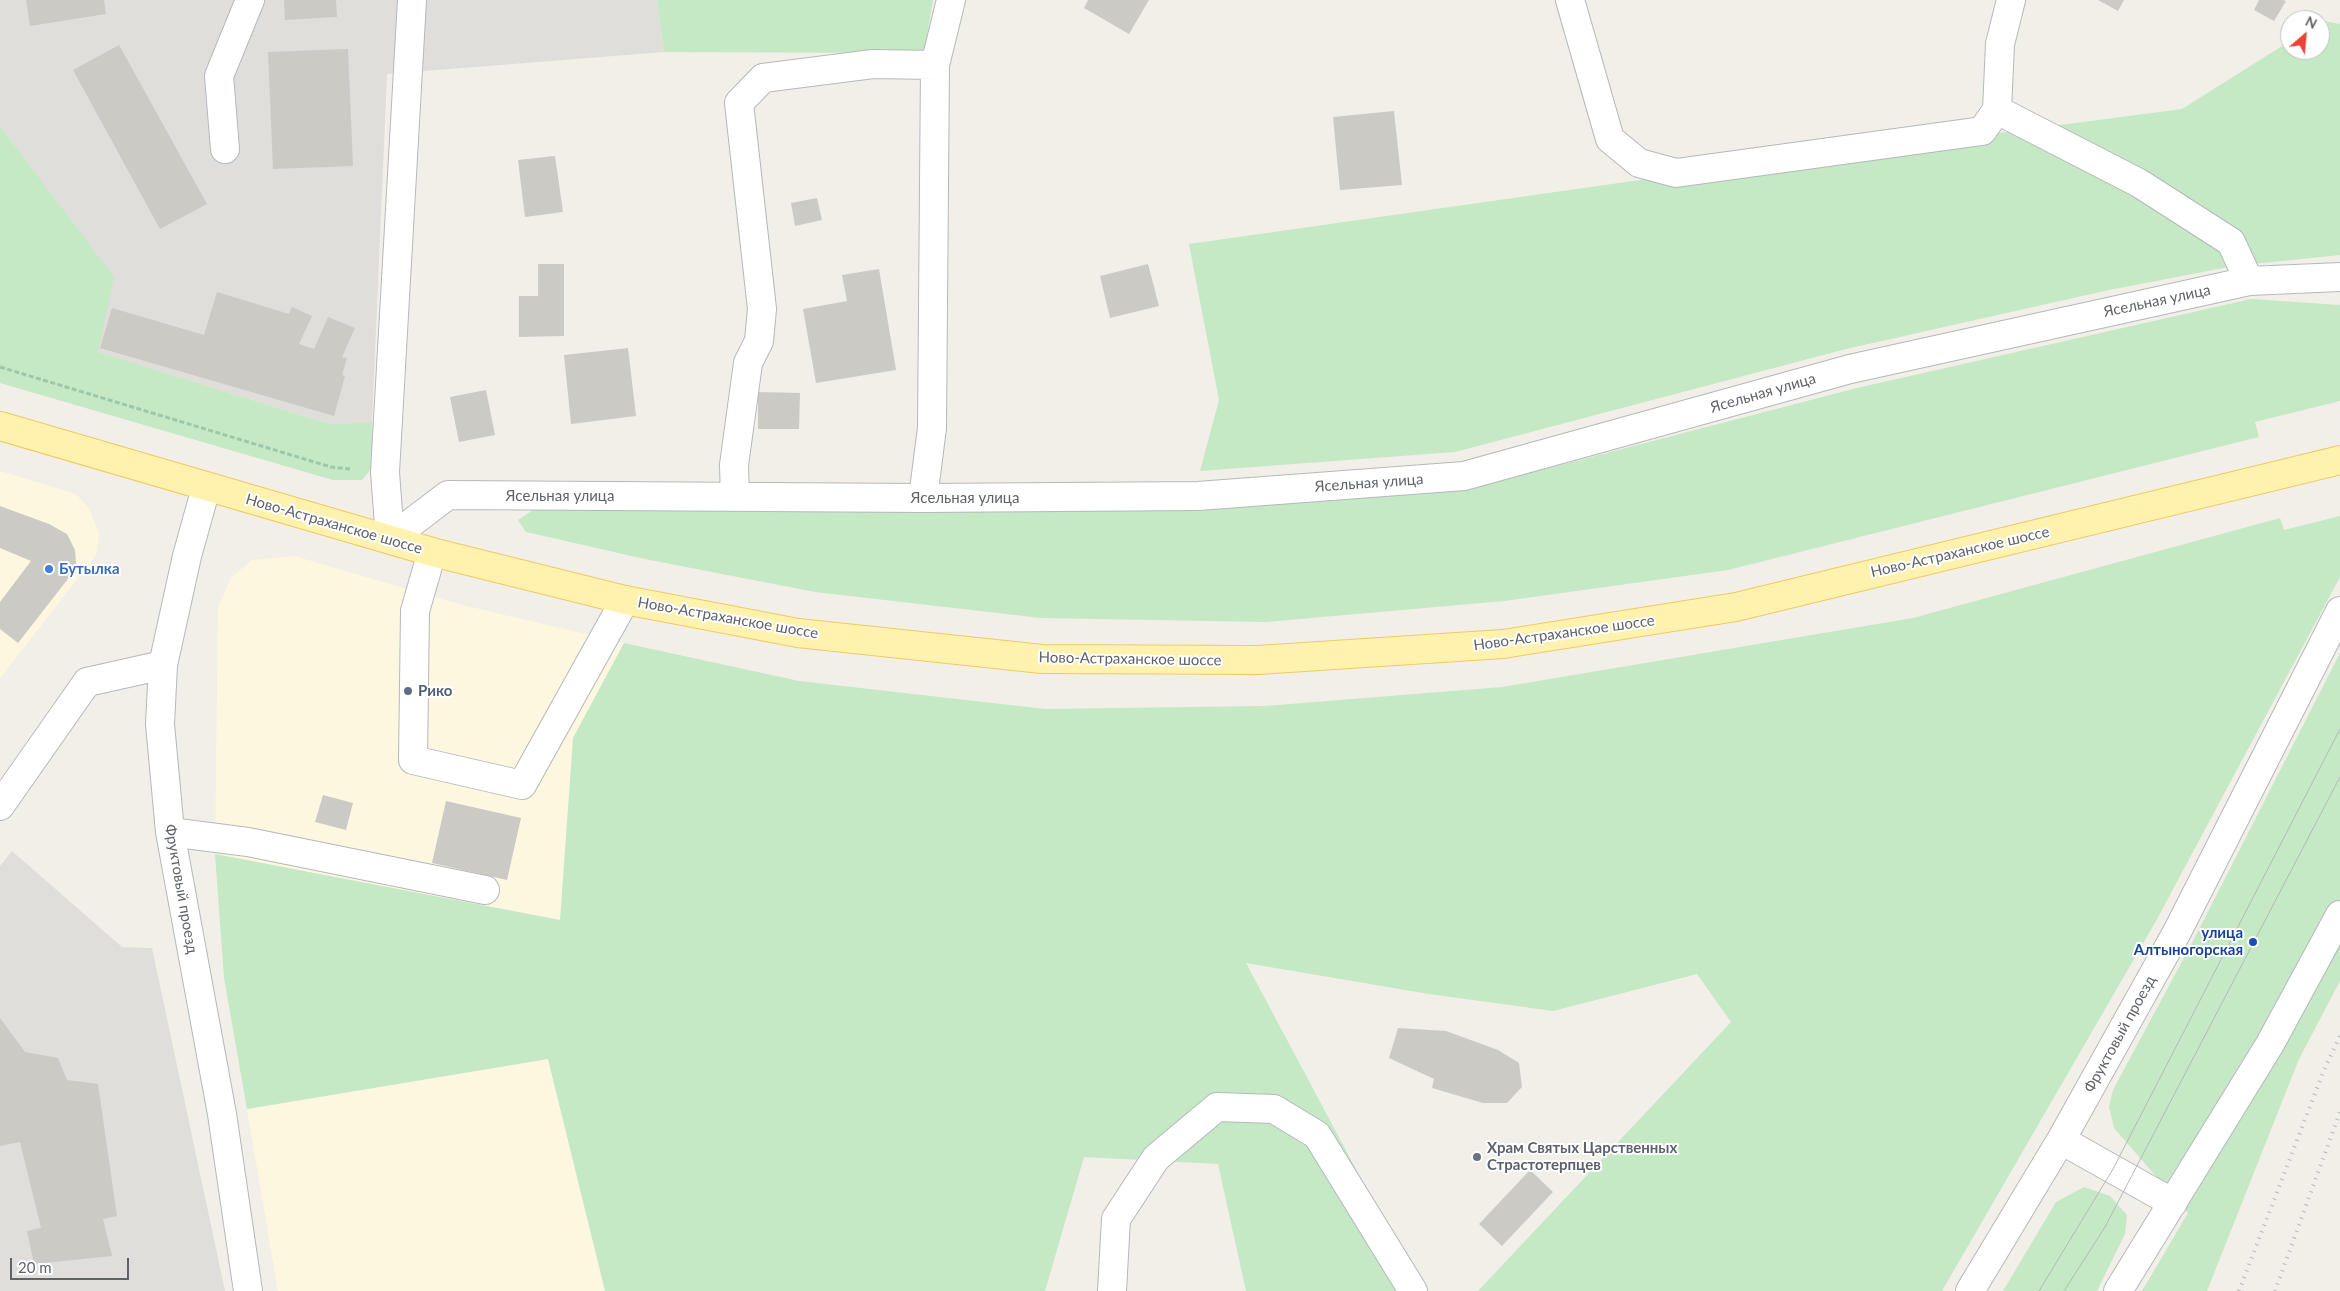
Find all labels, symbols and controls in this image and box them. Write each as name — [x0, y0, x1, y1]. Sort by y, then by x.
north arrow — [2280, 10, 2330, 60]
text: N — [2303, 12, 2320, 32]
street label: Ясельная улица — [2102, 281, 2212, 321]
street label: Ясельная улица — [1708, 369, 1818, 417]
street label: Ясельная улица — [1314, 470, 1424, 496]
street label: Ясельная улица — [506, 487, 614, 505]
street label: Ясельная улица — [911, 489, 1019, 507]
street label: Ново-Астраханское шоссе — [244, 490, 424, 558]
street label: Ново-Астраханское шоссе — [1869, 523, 2051, 581]
place label: Бутылка — [59, 560, 120, 578]
marker: Бутылка — [43, 563, 55, 575]
street label: Ново-Астраханское шоссе — [636, 593, 820, 643]
street label: Ново-Астраханское шоссе — [1472, 611, 1656, 655]
street label: Ново-Астраханское шоссе — [1038, 648, 1222, 670]
place label: Рико — [418, 682, 452, 700]
marker: Рико — [402, 685, 414, 697]
street label: Фруктовый проезд — [161, 823, 201, 955]
place label: улица Алтыногорская — [2134, 924, 2243, 959]
marker: улица Алтыногорская — [2247, 936, 2259, 948]
street label: Фруктовый проезд — [2080, 972, 2160, 1096]
place label: Храм Святых Царственных Страстотерпцев — [1487, 1139, 1677, 1174]
marker: Храм Святых Царственных Страстотерпцев — [1471, 1151, 1483, 1163]
scale bar — [12, 1248, 131, 1280]
text: 20 m — [18, 1258, 52, 1276]

